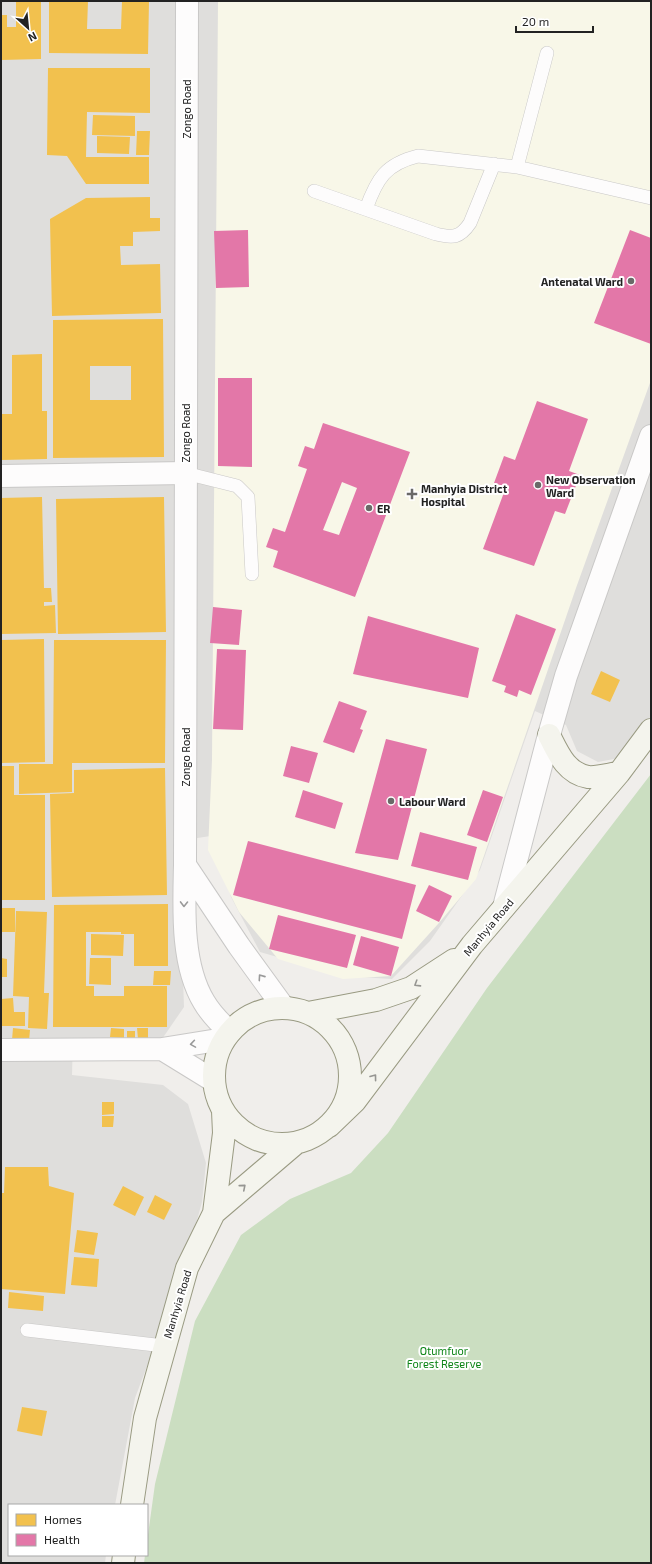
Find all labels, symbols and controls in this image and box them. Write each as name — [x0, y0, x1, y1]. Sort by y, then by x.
north arrow — [8, 8, 48, 48]
scale bar — [516, 8, 593, 34]
text: 20 m — [522, 14, 549, 28]
text: N — [26, 30, 39, 45]
street label: Zongo Road — [180, 80, 193, 139]
place label: Antenatal Ward — [541, 275, 623, 288]
marker: Antenatal Ward — [626, 276, 636, 286]
street label: Zongo Road — [179, 404, 192, 463]
place label: New Observation Ward — [546, 473, 636, 499]
marker: New Observation Ward — [533, 480, 543, 490]
place label: Manhyia District Hospital — [421, 482, 508, 508]
marker: Manhyia District Hospital — [406, 488, 418, 500]
place label: ER — [377, 502, 390, 515]
marker: ER — [364, 503, 374, 513]
street label: Zongo Road — [179, 728, 192, 787]
place label: Labour Ward — [399, 795, 466, 808]
marker: Labour Ward — [386, 796, 396, 806]
street label: Manhyia Road — [460, 896, 516, 958]
one-way arrow — [180, 901, 188, 907]
one-way arrow — [258, 974, 266, 981]
one-way arrow — [414, 979, 421, 986]
one-way arrow — [190, 1039, 196, 1048]
one-way arrow — [369, 1074, 376, 1081]
one-way arrow — [239, 1185, 246, 1192]
street label: Manhyia Road — [160, 1268, 194, 1340]
park label: Otumfuor Forest Reserve — [407, 1344, 481, 1370]
legend — [8, 1504, 148, 1556]
text: Homes — [44, 1512, 82, 1526]
text: Health — [44, 1532, 80, 1546]

